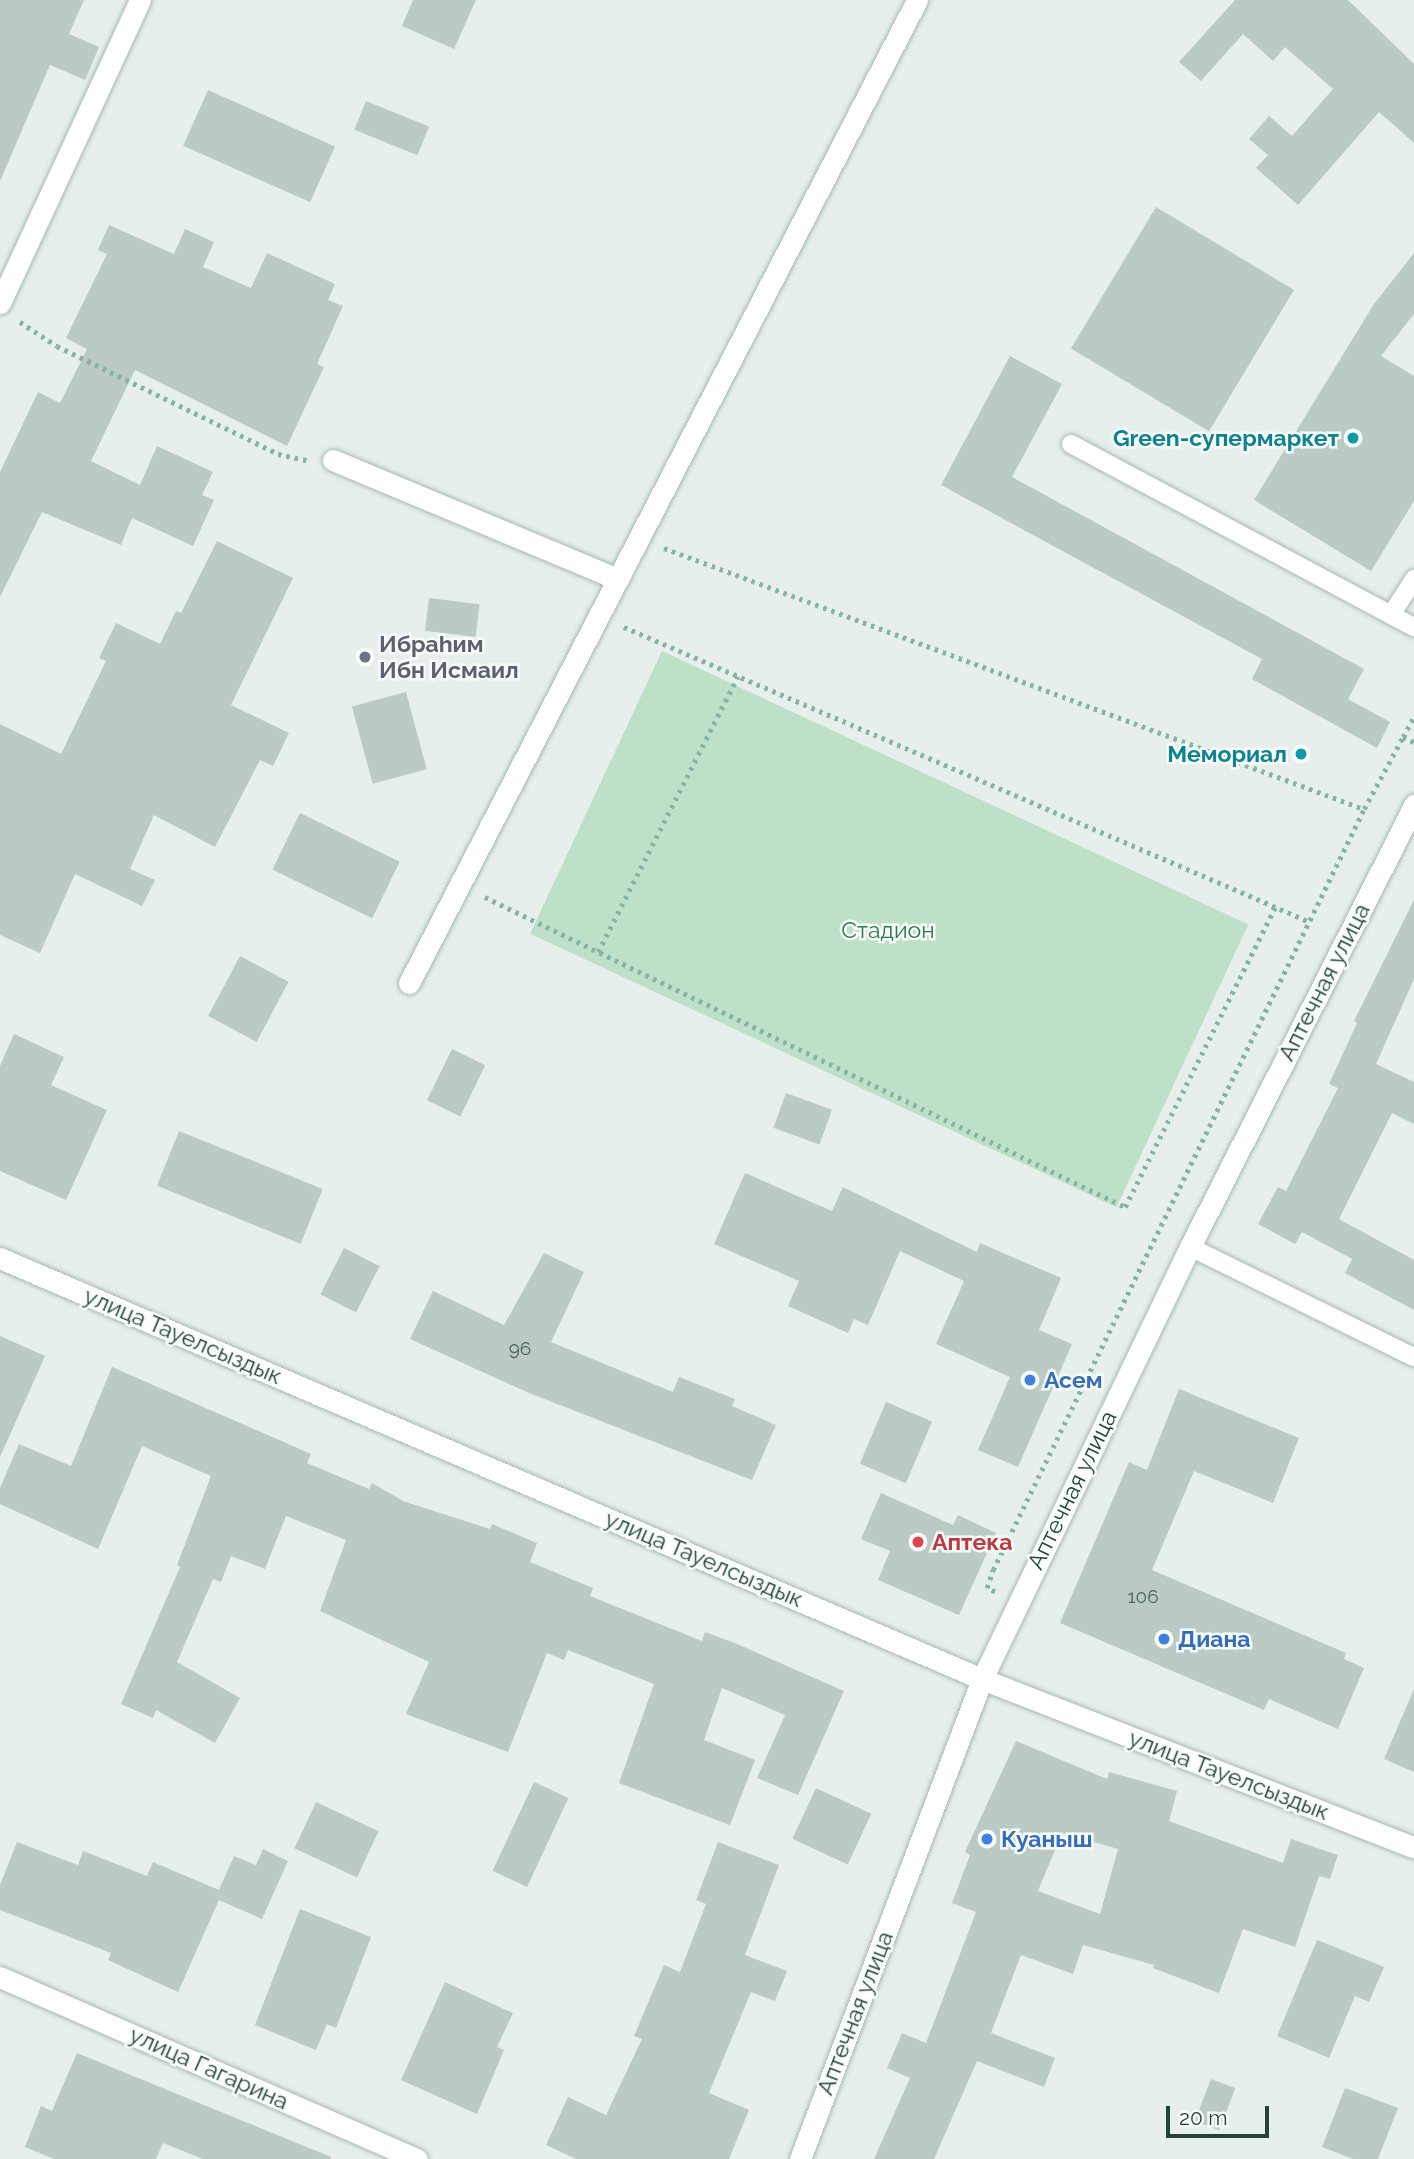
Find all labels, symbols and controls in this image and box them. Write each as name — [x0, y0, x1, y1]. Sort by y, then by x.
place label: Green-супермаркет — [1113, 424, 1339, 452]
marker: Green-супермаркет — [1345, 430, 1361, 446]
place label: Ибраһим Ибн Исмаил — [379, 630, 519, 684]
marker: Ибраһим Ибн Исмаил — [357, 649, 373, 665]
place label: Мемориал — [1167, 740, 1287, 768]
marker: Мемориал — [1293, 746, 1309, 762]
street label: Аптечная улица — [1272, 898, 1376, 1066]
park label: Стадион — [841, 916, 935, 944]
street label: улица Тауелсыздык — [80, 1282, 286, 1390]
house number: 96 — [509, 1338, 531, 1360]
place label: Асем — [1044, 1366, 1103, 1394]
marker: Асем — [1022, 1372, 1038, 1388]
street label: Аптечная улица — [1022, 1406, 1122, 1574]
street label: улица Тауелсыздык — [601, 1505, 807, 1613]
place label: Аптека — [932, 1528, 1012, 1556]
marker: Аптека — [910, 1534, 926, 1550]
house number: 106 — [1127, 1586, 1159, 1608]
place label: Диана — [1178, 1625, 1251, 1653]
marker: Диана — [1156, 1631, 1172, 1647]
street label: улица Тауелсыздык — [1125, 1724, 1333, 1826]
place label: Куаныш — [1001, 1825, 1093, 1853]
marker: Куаныш — [979, 1831, 995, 1847]
street label: Аптечная улица — [811, 1927, 899, 2099]
street label: улица Гагарина — [125, 2021, 293, 2115]
scale bar — [1169, 2092, 1272, 2136]
text: 20 m — [1179, 2105, 1227, 2130]

